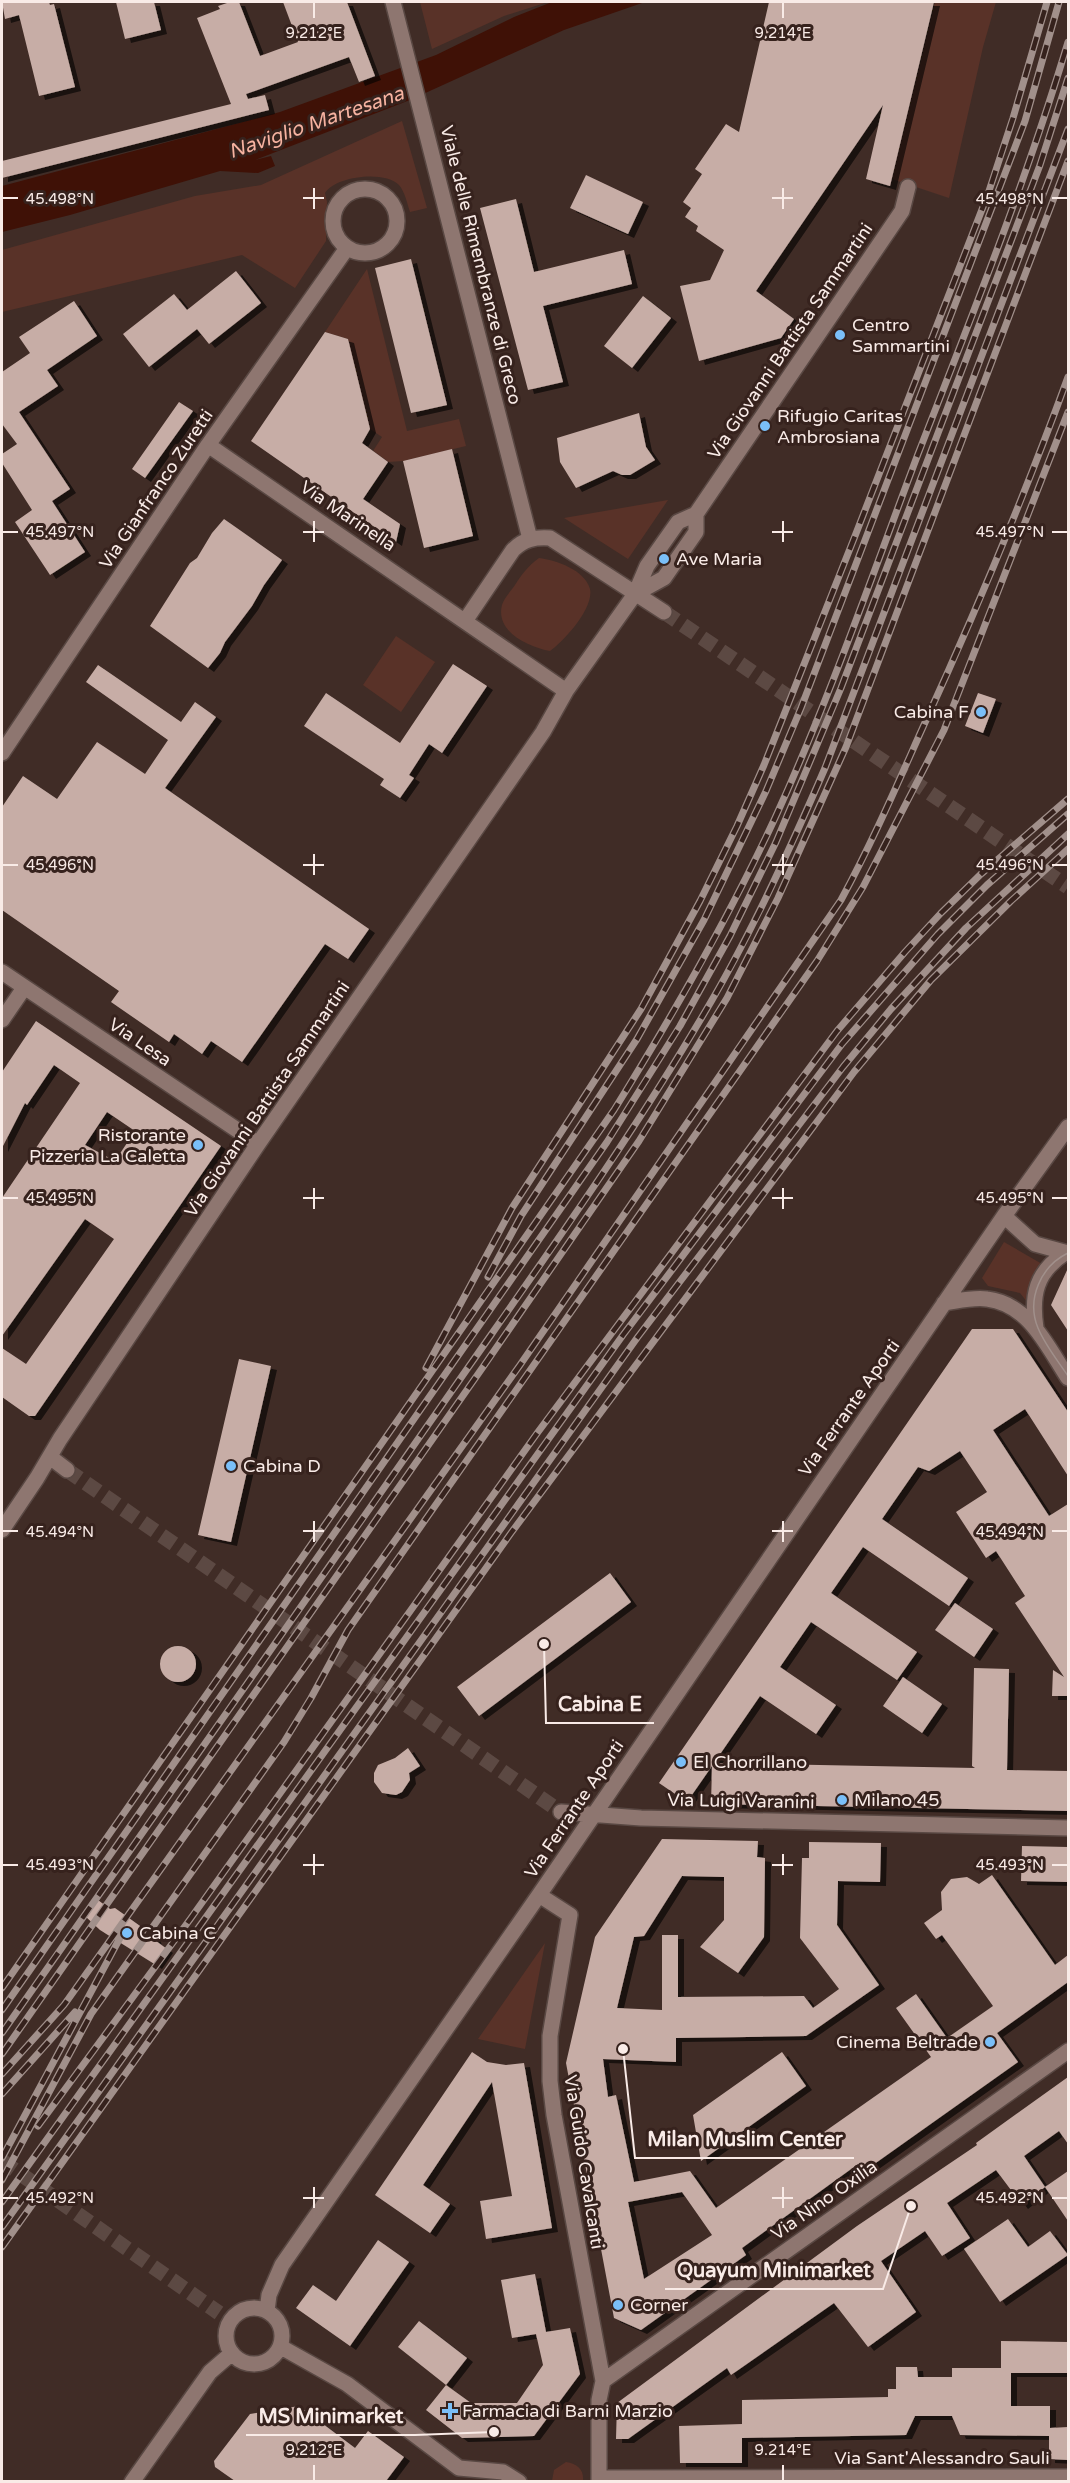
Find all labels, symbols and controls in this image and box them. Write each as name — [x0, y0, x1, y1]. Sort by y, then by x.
text: 9.212°E — [286, 24, 342, 42]
text: 9.214°E — [755, 24, 811, 42]
water label: Naviglio Martesana — [225, 81, 408, 164]
street label: Viale delle Rimembranze di Greco — [436, 123, 526, 407]
text: 45.498°N — [26, 190, 94, 208]
text: 45.498°N — [976, 190, 1044, 208]
street label: Via Giovanni Battista Sammartini — [703, 219, 877, 463]
place label: Centro Sammartini — [852, 314, 950, 357]
marker: Centro Sammartini — [833, 328, 847, 342]
street label: Via Gianfranco Zuretti — [94, 405, 218, 573]
place label: Rifugio Caritas Ambrosiana — [777, 405, 903, 448]
marker: Rifugio Caritas Ambrosiana — [758, 419, 772, 433]
street label: Via Marinella — [296, 476, 400, 556]
text: 45.497°N — [26, 523, 94, 541]
text: 45.497°N — [976, 523, 1044, 541]
place label: Ave Maria — [676, 548, 762, 570]
marker: Ave Maria — [657, 552, 671, 566]
place label: Cabina F — [894, 701, 969, 723]
marker: Cabina F — [974, 705, 988, 719]
text: 45.496°N — [26, 856, 94, 874]
text: 45.496°N — [976, 856, 1044, 874]
street label: Via Giovanni Battista Sammartini — [180, 977, 354, 1221]
street label: Via Lesa — [104, 1013, 176, 1071]
place label: Ristorante Pizzeria La Caletta — [29, 1124, 186, 1167]
marker: Ristorante Pizzeria La Caletta — [191, 1138, 205, 1152]
text: 45.495°N — [26, 1189, 94, 1207]
text: 45.495°N — [976, 1189, 1044, 1207]
street label: Via Ferrante Aporti — [793, 1335, 905, 1481]
place label: Cabina D — [243, 1455, 321, 1477]
marker: Cabina D — [224, 1459, 238, 1473]
text: 45.494°N — [26, 1523, 94, 1541]
text: 45.494°N — [976, 1523, 1044, 1541]
callout: Cabina E — [546, 1685, 654, 1723]
text: Cabina E — [558, 1693, 642, 1717]
street label: Via Ferrante Aporti — [520, 1736, 628, 1882]
place label: El Chorrillano — [693, 1751, 807, 1773]
marker: El Chorrillano — [674, 1755, 688, 1769]
street label: Via Luigi Varanini — [667, 1789, 815, 1813]
place label: Milano 45 — [854, 1789, 939, 1811]
marker: Milano 45 — [835, 1793, 849, 1807]
text: 45.493°N — [26, 1856, 94, 1874]
text: 45.493°N — [976, 1856, 1044, 1874]
place label: Cabina C — [139, 1922, 216, 1944]
marker: Cabina C — [120, 1926, 134, 1940]
place label: Cinema Beltrade — [836, 2031, 978, 2053]
marker: Cinema Beltrade — [983, 2035, 997, 2049]
street label: Via Guido Cavalcanti — [559, 2073, 609, 2251]
callout: Milan Muslim Center — [635, 2120, 854, 2158]
text: Milan Muslim Center — [647, 2128, 843, 2152]
street label: Via Nino Oxilia — [767, 2155, 881, 2245]
text: 45.492°N — [26, 2189, 94, 2207]
text: 45.492°N — [976, 2189, 1044, 2207]
callout: Quayum Minimarket — [665, 2251, 883, 2289]
text: Quayum Minimarket — [677, 2259, 871, 2283]
place label: Corner — [630, 2294, 688, 2316]
marker: Corner — [611, 2298, 625, 2312]
callout: MS Minimarket — [246, 2397, 415, 2435]
place label: Farmacia di Barni Marzio — [462, 2400, 673, 2422]
marker: Farmacia di Barni Marzio — [443, 2404, 457, 2418]
text: MS Minimarket — [258, 2405, 404, 2429]
text: 9.212°E — [286, 2441, 342, 2459]
text: 9.214°E — [755, 2441, 811, 2459]
street label: Via Sant'Alessandro Sauli — [834, 2447, 1050, 2469]

